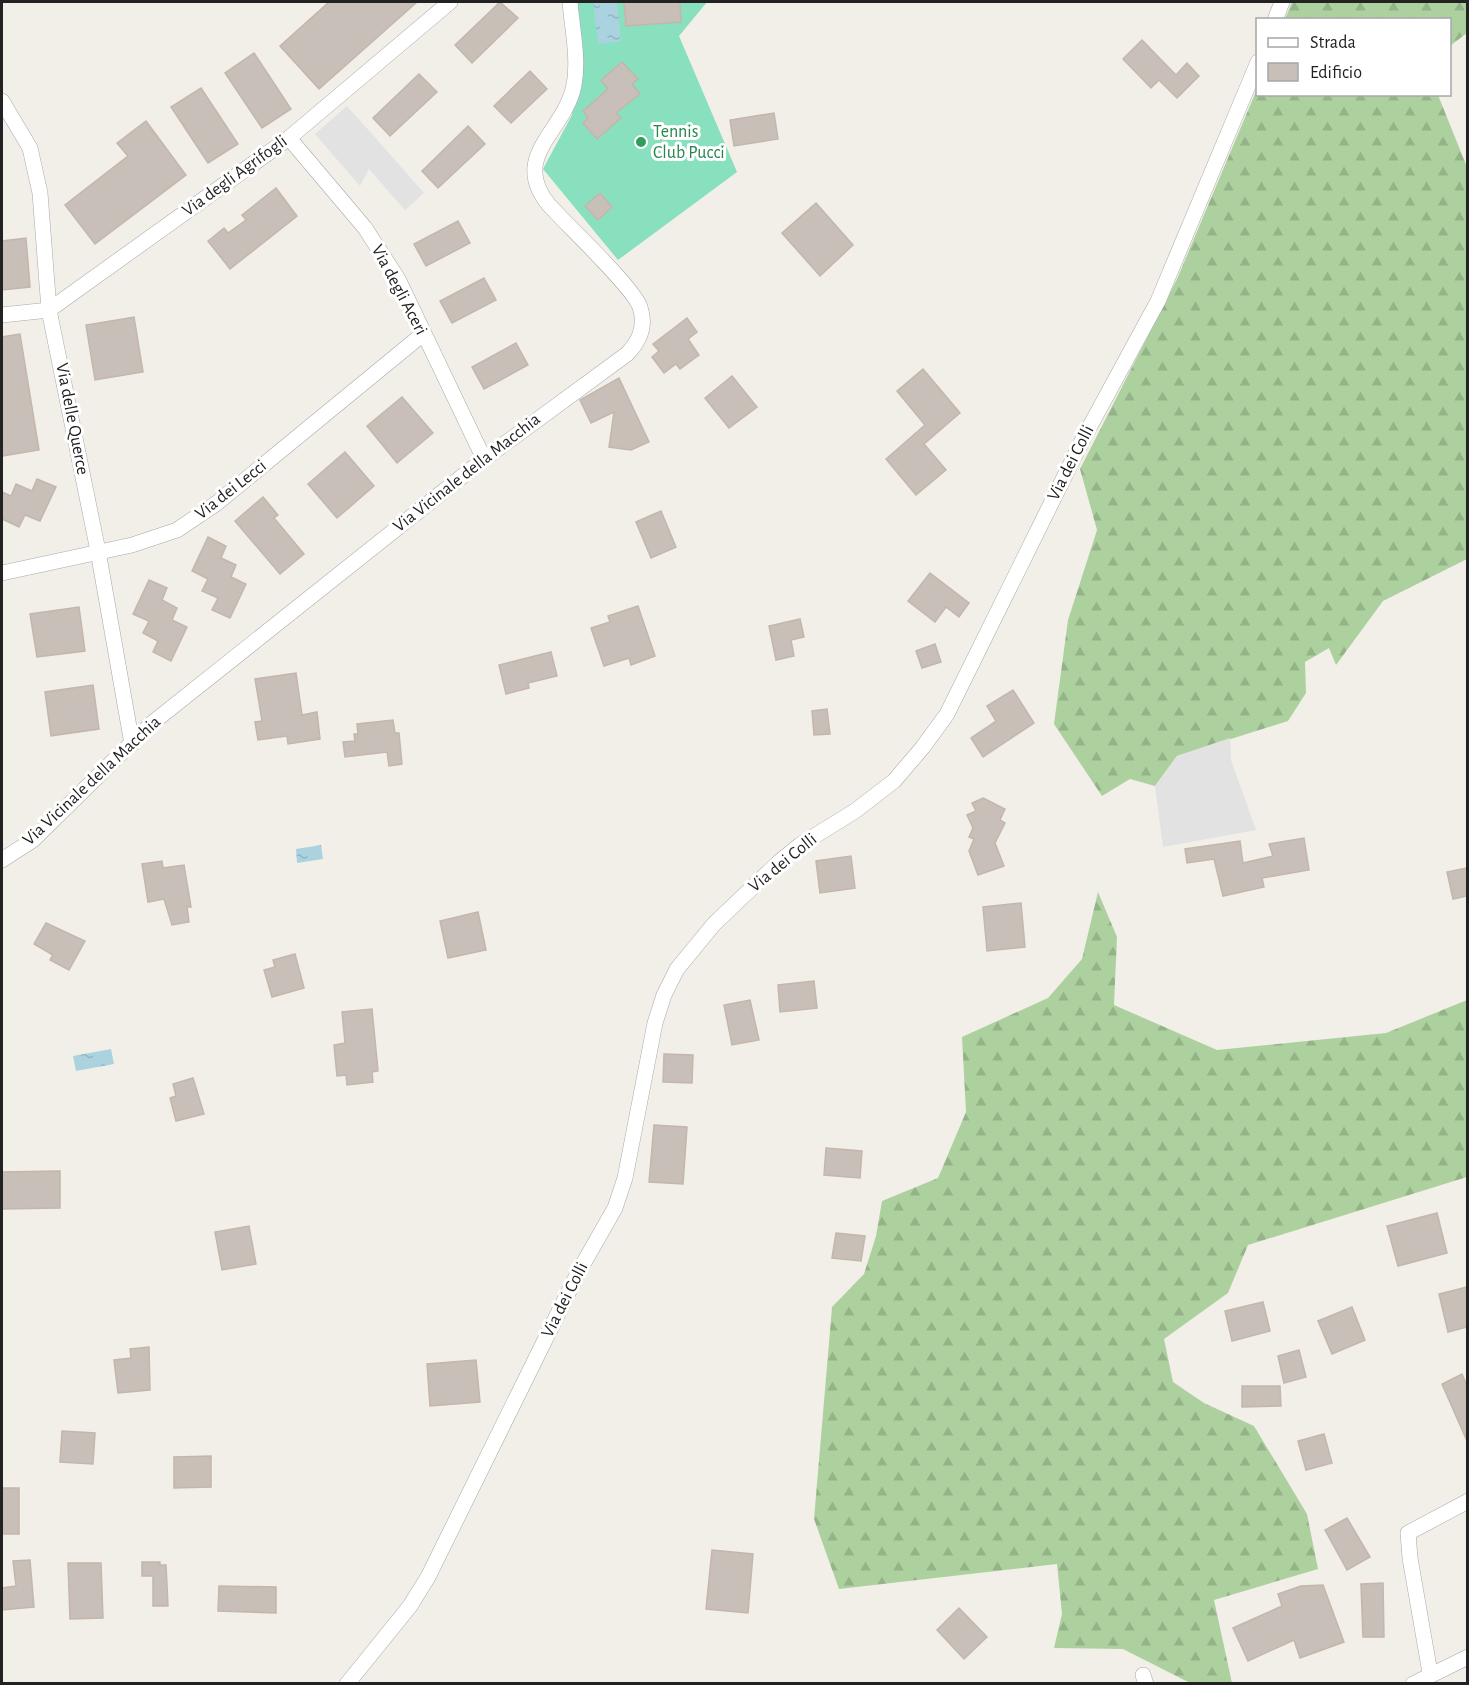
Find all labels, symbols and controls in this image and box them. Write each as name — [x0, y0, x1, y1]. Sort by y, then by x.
legend — [1256, 18, 1451, 96]
text: Strada — [1310, 34, 1356, 52]
text: Edificio — [1310, 64, 1362, 82]
place label: Tennis Club Pucci — [653, 123, 725, 162]
street label: Via degli Agrifogli — [179, 132, 291, 220]
marker: Tennis Club Pucci — [634, 135, 648, 149]
street label: Via degli Aceri — [368, 242, 430, 338]
street label: Via delle Querce — [52, 362, 92, 476]
street label: Via Vicinale della Macchia — [390, 410, 544, 536]
street label: Via dei Colli — [1044, 422, 1098, 504]
street label: Via dei Lecci — [192, 457, 270, 523]
street label: Via Vicinale della Macchia — [20, 713, 164, 849]
street label: Via dei Colli — [746, 830, 820, 896]
street label: Via dei Colli — [538, 1259, 592, 1341]

